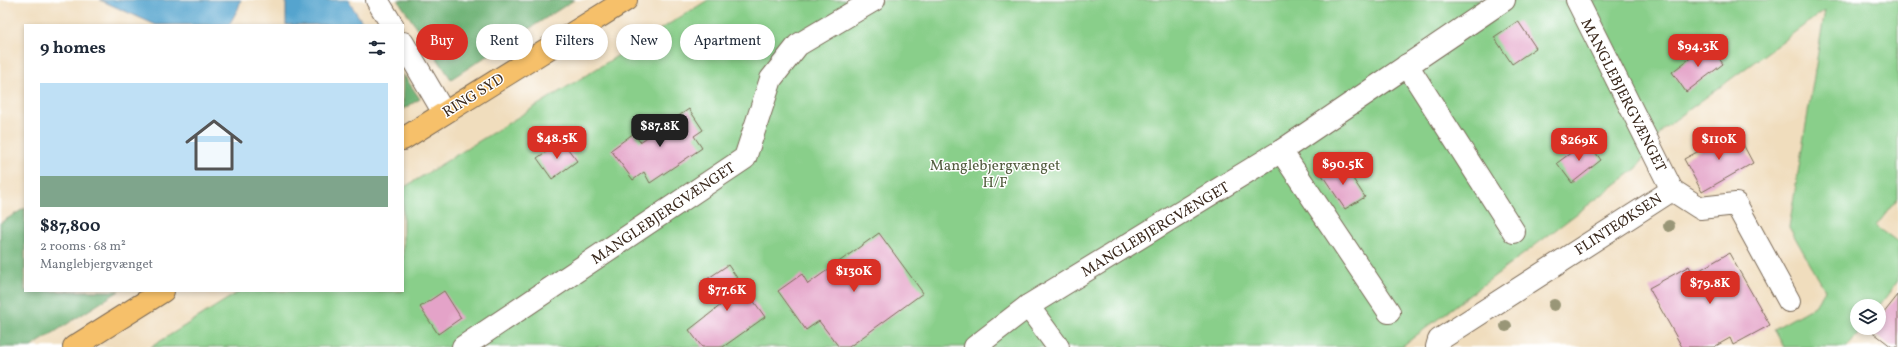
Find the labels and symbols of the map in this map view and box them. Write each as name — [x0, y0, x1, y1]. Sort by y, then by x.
street label: MANGLEBJERGVÆNGET — [1575, 15, 1671, 176]
pin: $94.3K — [1665, 34, 1731, 68]
street label: RING SYD — [439, 69, 509, 123]
pin: $87.8K — [627, 114, 693, 148]
pin: $48.5K — [524, 126, 590, 160]
pin: $110K — [1691, 127, 1747, 161]
pin: $269K — [1551, 128, 1607, 162]
pin: $90.5K — [1310, 152, 1376, 186]
park label: Manglebjergvænget H/F — [930, 156, 1060, 194]
street label: MANGLEBJERGVÆNGET — [588, 158, 740, 270]
street label: MANGLEBJERGVÆNGET — [1078, 178, 1234, 283]
street label: FLINTEØKSEN — [1571, 189, 1667, 261]
pin: $130K — [826, 259, 882, 293]
pin: $79.8K — [1677, 271, 1743, 305]
pin: $77.6K — [694, 278, 760, 312]

